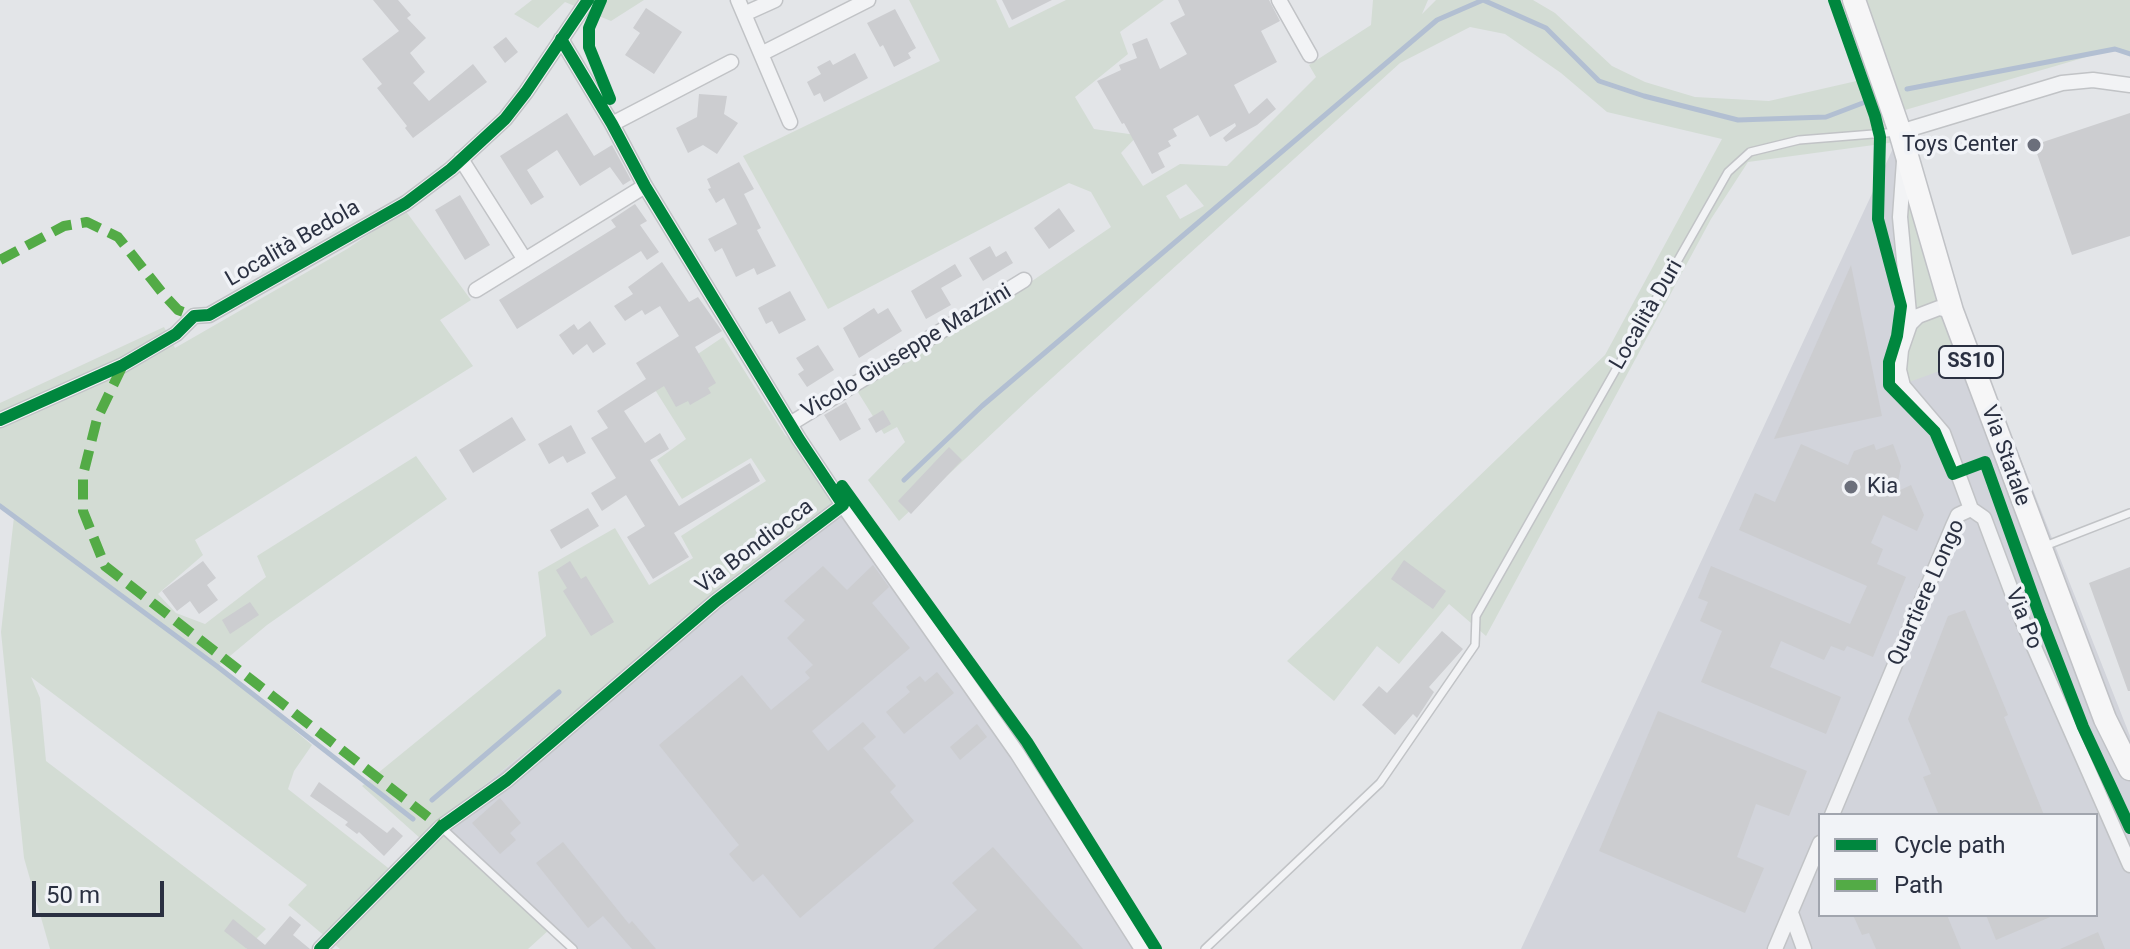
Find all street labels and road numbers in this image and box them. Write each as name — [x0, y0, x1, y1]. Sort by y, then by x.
street label: Località Bedola — [221, 195, 365, 293]
street label: Località Duri — [1605, 255, 1689, 375]
street label: Vicolo Giuseppe Mazzini — [797, 279, 1017, 425]
road number: SS10 — [1939, 346, 2003, 378]
street label: Via Statale — [1975, 402, 2035, 510]
street label: Via Bondiocca — [691, 494, 819, 600]
street label: Quartiere Longo — [1883, 516, 1971, 670]
street label: Via Po — [1999, 585, 2047, 653]

